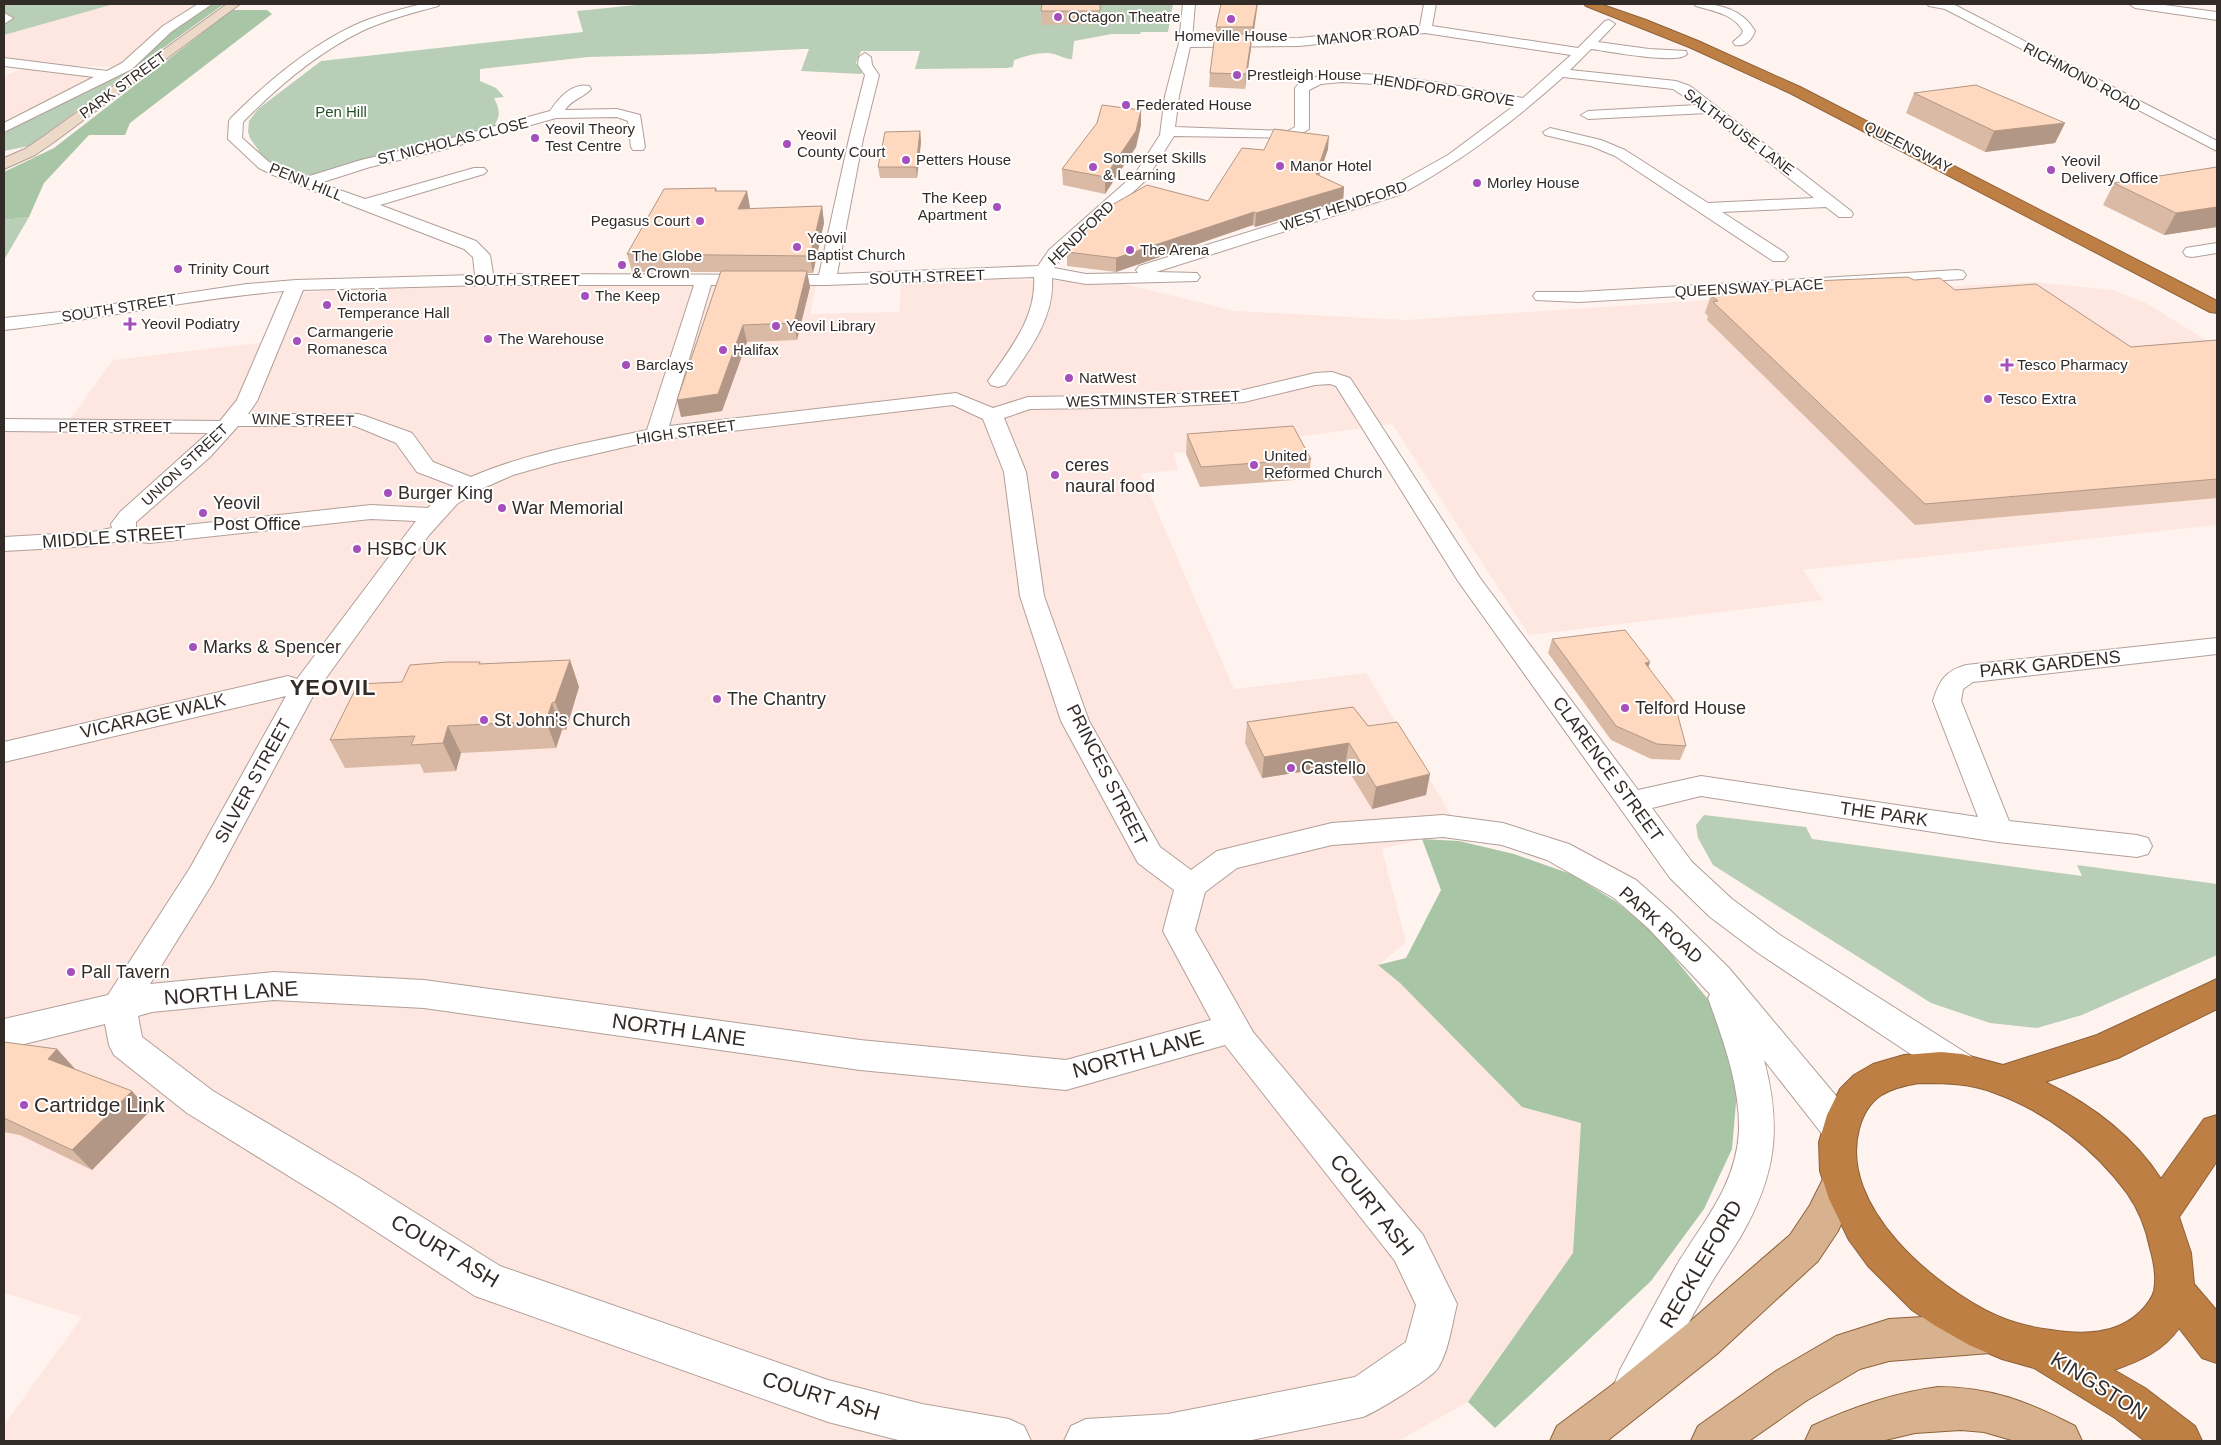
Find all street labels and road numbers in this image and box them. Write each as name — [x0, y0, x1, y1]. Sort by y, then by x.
street label: MANOR ROAD — [1316, 21, 1420, 48]
street label: RICHMOND ROAD — [2021, 39, 2144, 115]
street label: PARK STREET — [76, 47, 169, 122]
street label: HENDFORD GROVE — [1372, 70, 1516, 109]
street label: SALTHOUSE LANE — [1681, 85, 1798, 178]
street label: ST NICHOLAS CLOSE — [376, 114, 530, 167]
street label: QUEENSWAY — [1862, 117, 1955, 176]
street label: PENN HILL — [267, 159, 345, 204]
street label: WEST HENDFORD — [1278, 177, 1410, 234]
street label: HENDFORD — [1044, 197, 1117, 268]
street label: SOUTH STREET — [869, 266, 985, 287]
street label: SOUTH STREET — [464, 271, 580, 288]
street label: QUEENSWAY PLACE — [1674, 275, 1824, 300]
street label: SOUTH STREET — [60, 290, 177, 325]
street label: WESTMINSTER STREET — [1066, 387, 1240, 410]
street label: WINE STREET — [252, 410, 354, 429]
street label: HIGH STREET — [635, 416, 737, 447]
street label: PETER STREET — [58, 418, 172, 435]
street label: UNION STREET — [138, 420, 231, 509]
street label: MIDDLE STREET — [41, 522, 187, 552]
street label: PARK GARDENS — [1978, 647, 2122, 681]
street label: VICARAGE WALK — [78, 690, 228, 742]
street label: CLARENCE STREET — [1549, 693, 1667, 845]
street label: PRINCES STREET — [1063, 701, 1151, 849]
street label: SILVER STREET — [211, 715, 295, 847]
street label: THE PARK — [1839, 798, 1929, 830]
street label: PARK ROAD — [1615, 883, 1707, 967]
street label: NORTH LANE — [163, 976, 299, 1009]
street label: NORTH LANE — [611, 1009, 748, 1050]
street label: NORTH LANE — [1070, 1025, 1206, 1082]
street label: COURT ASH — [1326, 1150, 1419, 1260]
street label: RECKLEFORD — [1655, 1196, 1746, 1332]
street label: COURT ASH — [387, 1209, 503, 1292]
street label: KINGSTON — [2047, 1347, 2152, 1424]
street label: COURT ASH — [760, 1367, 883, 1424]

